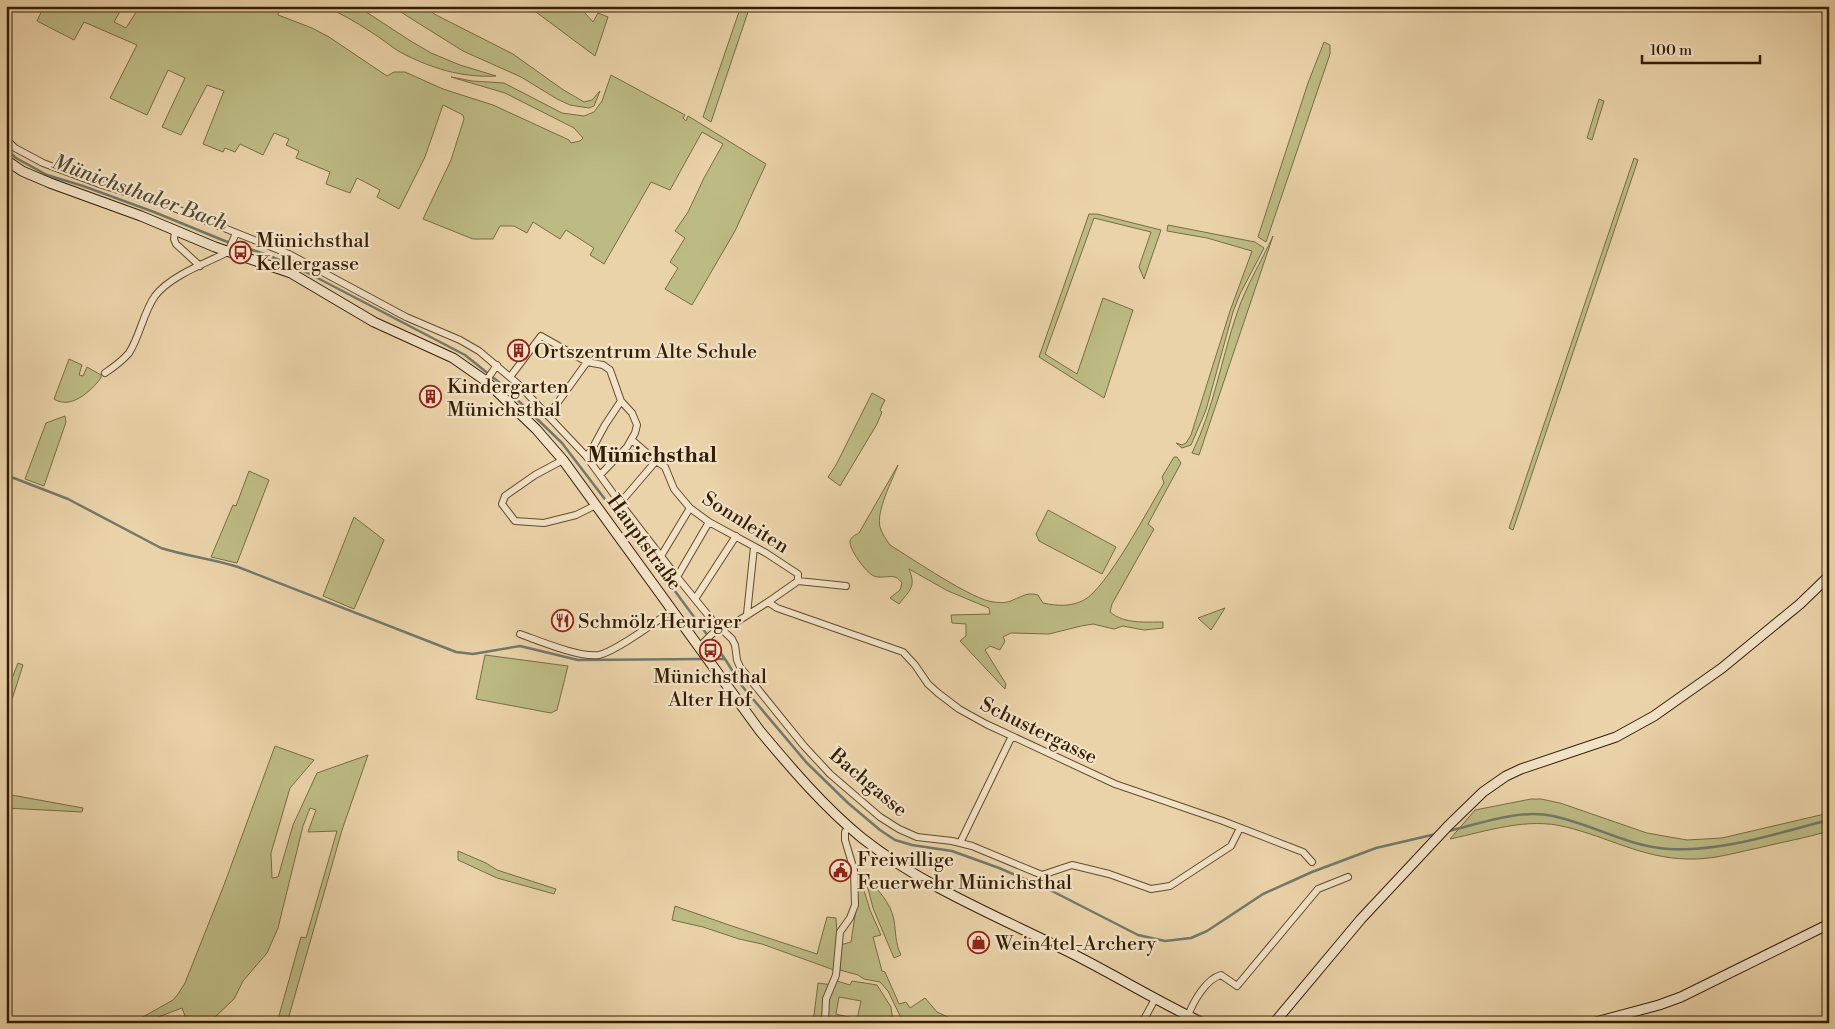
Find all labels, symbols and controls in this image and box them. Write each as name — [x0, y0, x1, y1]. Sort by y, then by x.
scale bar — [1642, 32, 1760, 64]
text: 100 m — [1650, 41, 1692, 60]
water label: Münichsthaler Bach — [48, 149, 231, 237]
place label: Münichsthal Kellergasse — [256, 229, 370, 277]
bus stop icon: Münichsthal Kellergasse — [228, 240, 252, 264]
building icon: Ortszentrum Alte Schule — [506, 339, 530, 363]
place label: Ortszentrum Alte Schule — [534, 340, 757, 365]
place label: Kindergarten Münichsthal — [447, 375, 569, 423]
building icon: Kindergarten Münichsthal — [419, 385, 443, 409]
district label: Münichsthal — [587, 442, 717, 469]
street label: Sonnleiten — [697, 487, 793, 560]
street label: Hauptstraße — [601, 490, 687, 596]
restaurant icon: Schmölz Heuriger — [550, 609, 574, 633]
place label: Schmölz Heuriger — [578, 610, 742, 635]
bus stop icon: Münichsthal Alter Hof — [698, 638, 722, 662]
place label: Münichsthal Alter Hof — [653, 665, 767, 713]
street label: Schustergasse — [976, 692, 1101, 770]
street label: Bachgasse — [823, 743, 912, 823]
place label: Freiwillige Feuerwehr Münichsthal — [857, 848, 1072, 896]
public building icon: Freiwillige Feuerwehr Münichsthal — [829, 859, 853, 883]
shop icon: Wein4tel-Archery — [967, 931, 991, 955]
place label: Wein4tel-Archery — [994, 932, 1156, 957]

